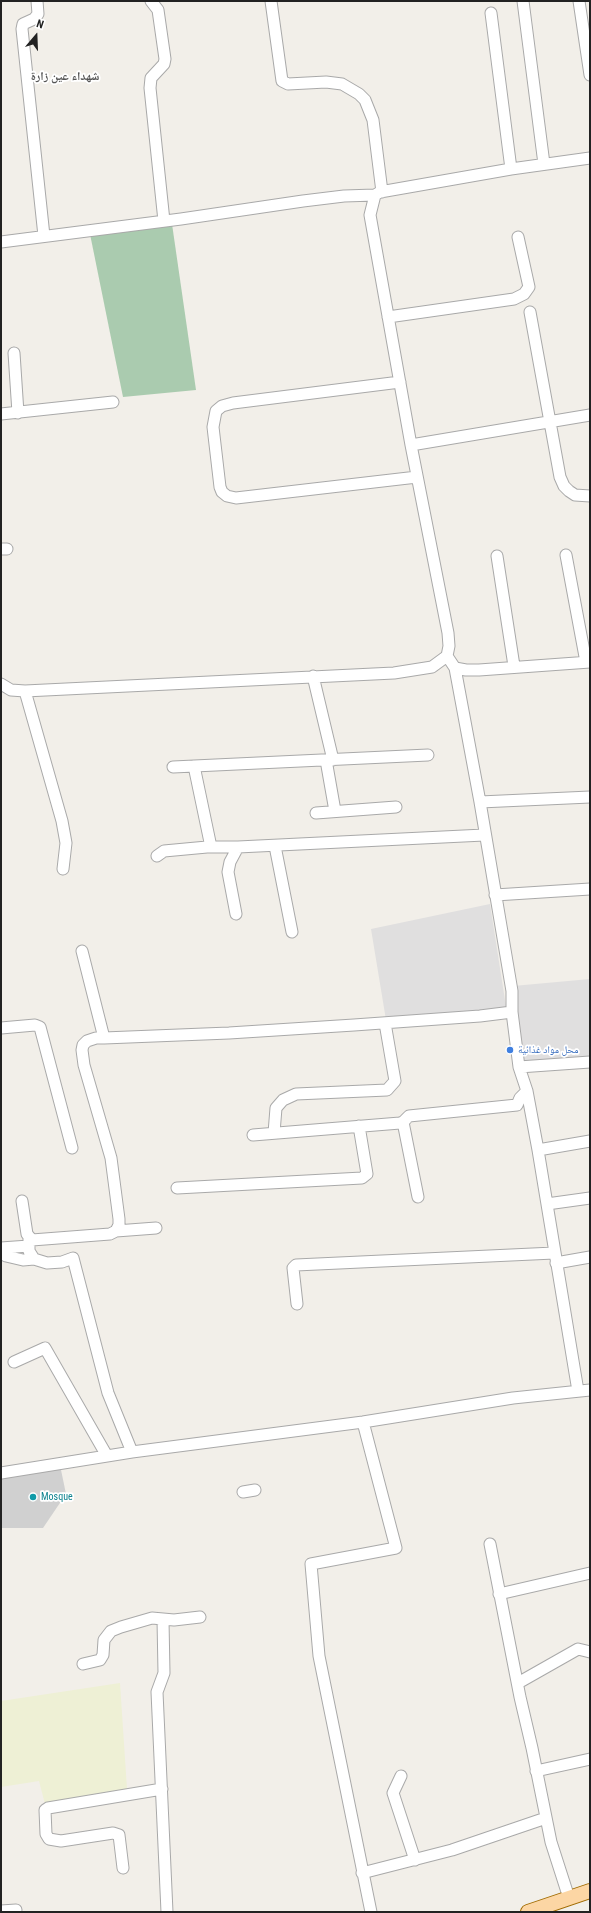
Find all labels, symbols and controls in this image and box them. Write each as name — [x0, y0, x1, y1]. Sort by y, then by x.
north arrow — [16, 16, 56, 56]
text: N — [35, 17, 45, 31]
district label: شهداء عين زارة — [31, 70, 99, 84]
place label: محل مواد غذائية — [518, 1044, 579, 1056]
marker: محل مواد غذائية — [505, 1045, 515, 1055]
place label: Mosque — [41, 1491, 73, 1503]
marker: Mosque — [28, 1492, 38, 1502]

